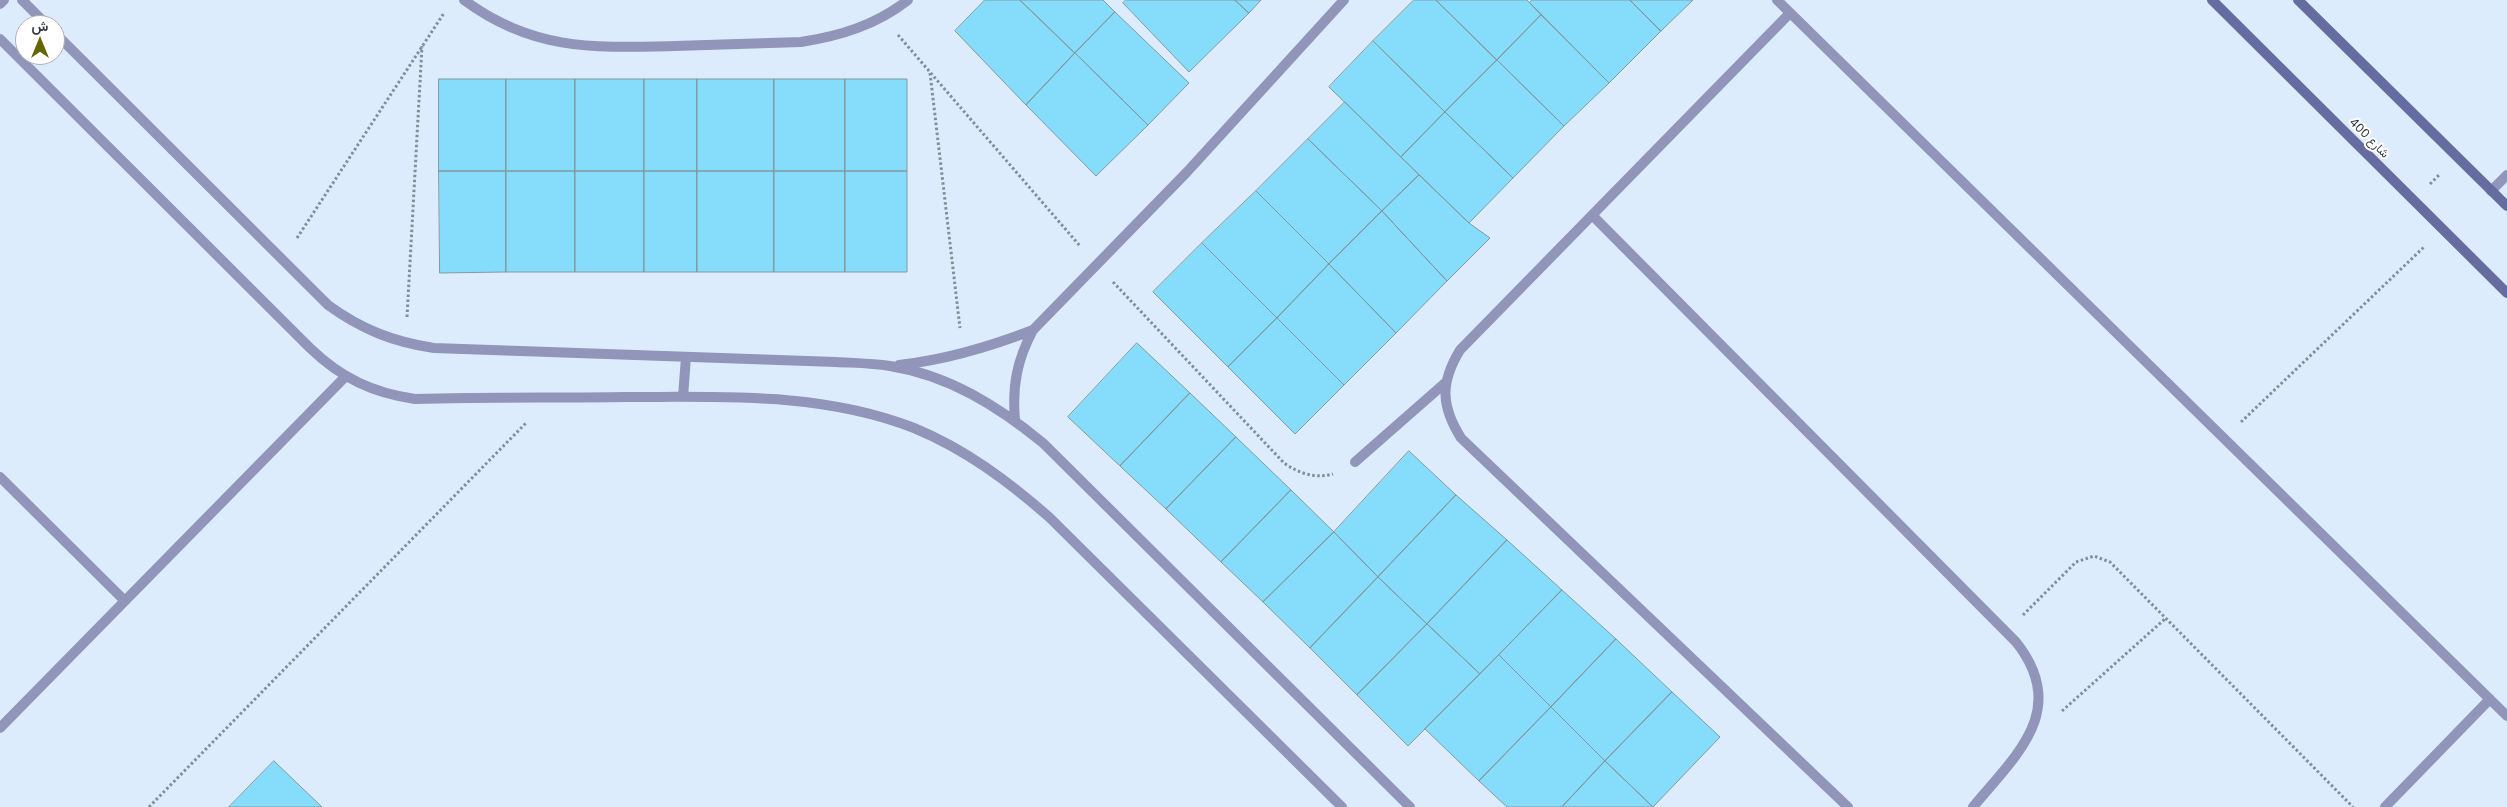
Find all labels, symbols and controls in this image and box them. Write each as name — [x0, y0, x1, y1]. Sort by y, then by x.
north arrow — [15, 15, 65, 65]
text: ش — [32, 17, 48, 34]
street label: شارع 400 — [2346, 115, 2392, 161]

